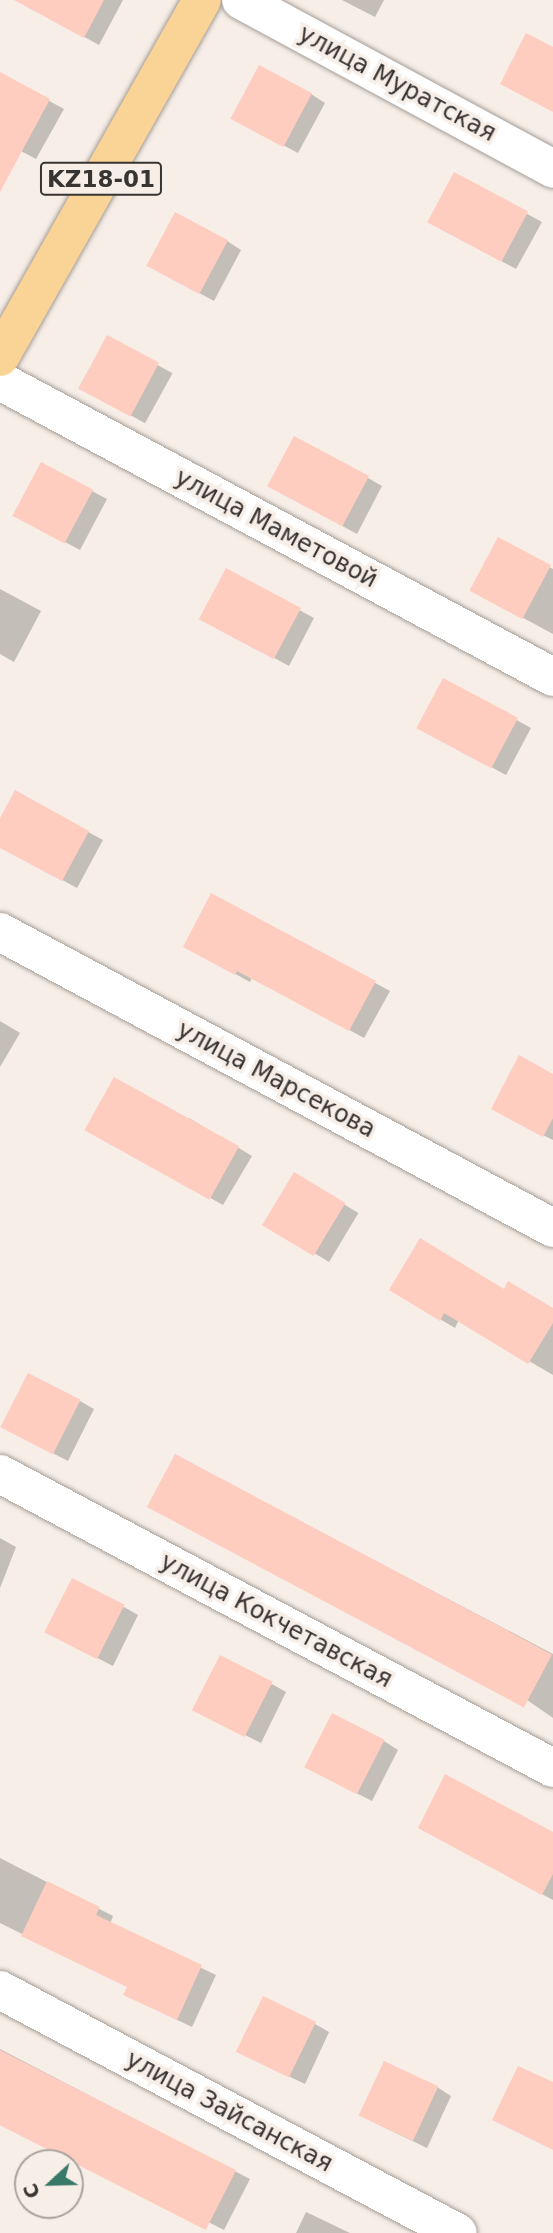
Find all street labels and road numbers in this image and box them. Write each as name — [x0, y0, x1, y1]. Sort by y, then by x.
street label: улица Муратская — [293, 20, 501, 148]
road number: KZ18-01 — [40, 160, 162, 198]
street label: улица Маметовой — [170, 463, 382, 595]
street label: улица Марсекова — [172, 1016, 380, 1144]
street label: улица Кокчетавская — [155, 1548, 397, 1694]
street label: улица Зайсанская — [121, 2045, 337, 2179]

